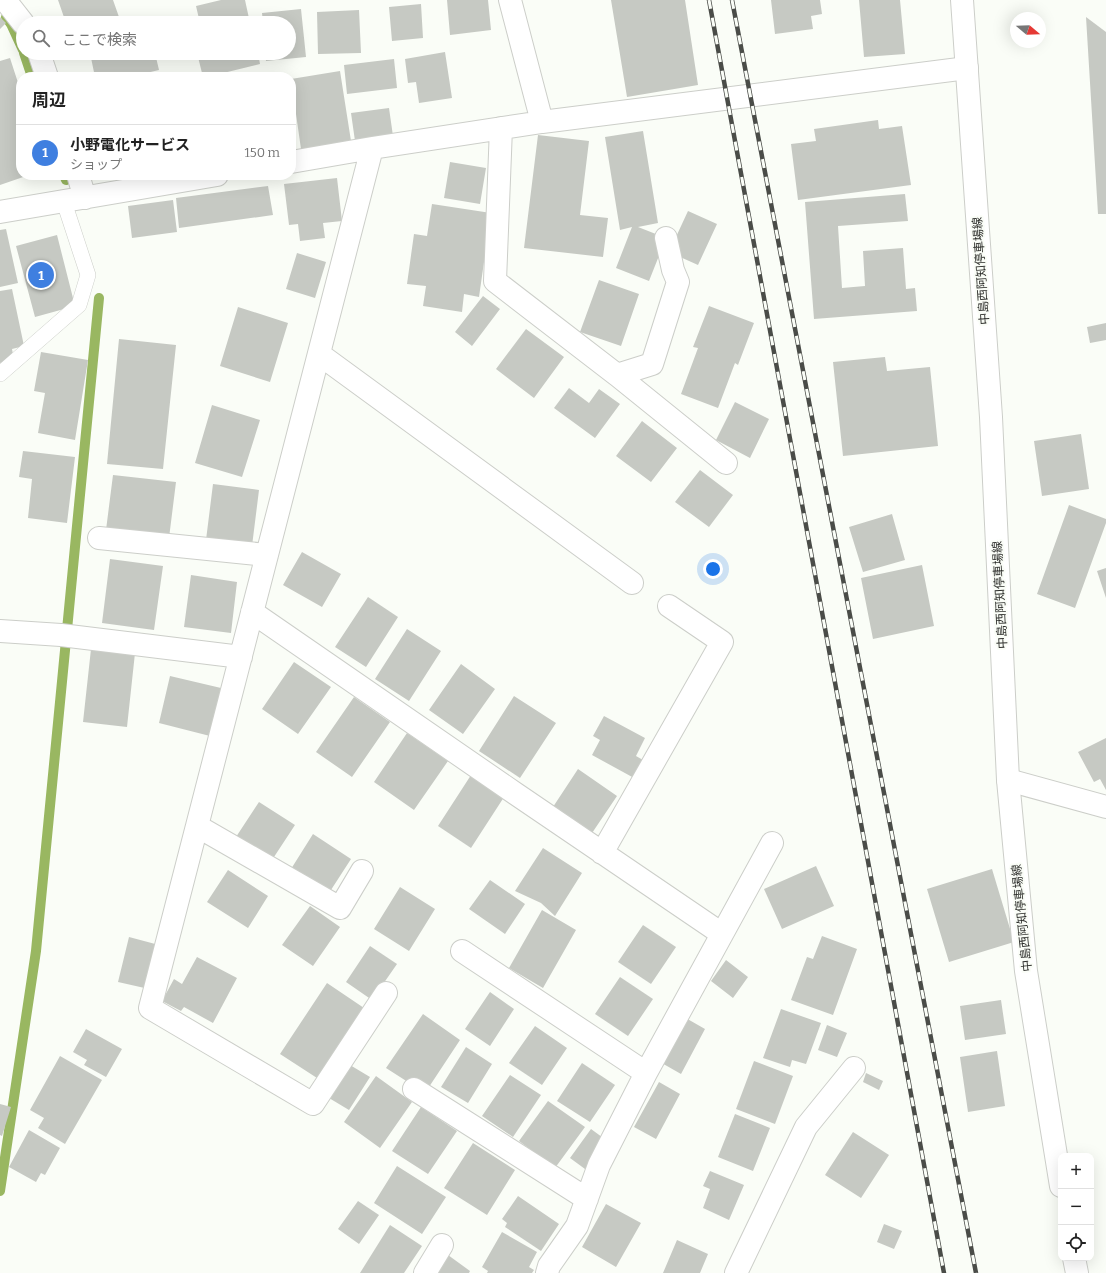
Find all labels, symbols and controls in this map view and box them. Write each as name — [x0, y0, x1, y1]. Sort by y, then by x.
north arrow — [1010, 12, 1046, 48]
search box — [16, 16, 296, 60]
icon: search — [30, 27, 52, 49]
text: ここで検索 — [62, 31, 137, 49]
text: 周辺 — [32, 90, 66, 111]
text: 小野電化サービス — [70, 136, 190, 154]
text: 1 — [42, 145, 48, 160]
text: 150 m — [244, 145, 280, 160]
text: ショップ — [70, 157, 122, 172]
street label: 中島西阿知停車場線 — [970, 217, 992, 325]
pin: 1 — [28, 260, 54, 290]
street label: 中島西阿知停車場線 — [990, 541, 1010, 649]
your location — [703, 559, 723, 579]
street label: 中島西阿知停車場線 — [1009, 864, 1035, 972]
map controls — [1058, 1153, 1094, 1261]
button: + — [1058, 1153, 1094, 1189]
button: − — [1058, 1189, 1094, 1225]
button: locate — [1058, 1225, 1094, 1261]

